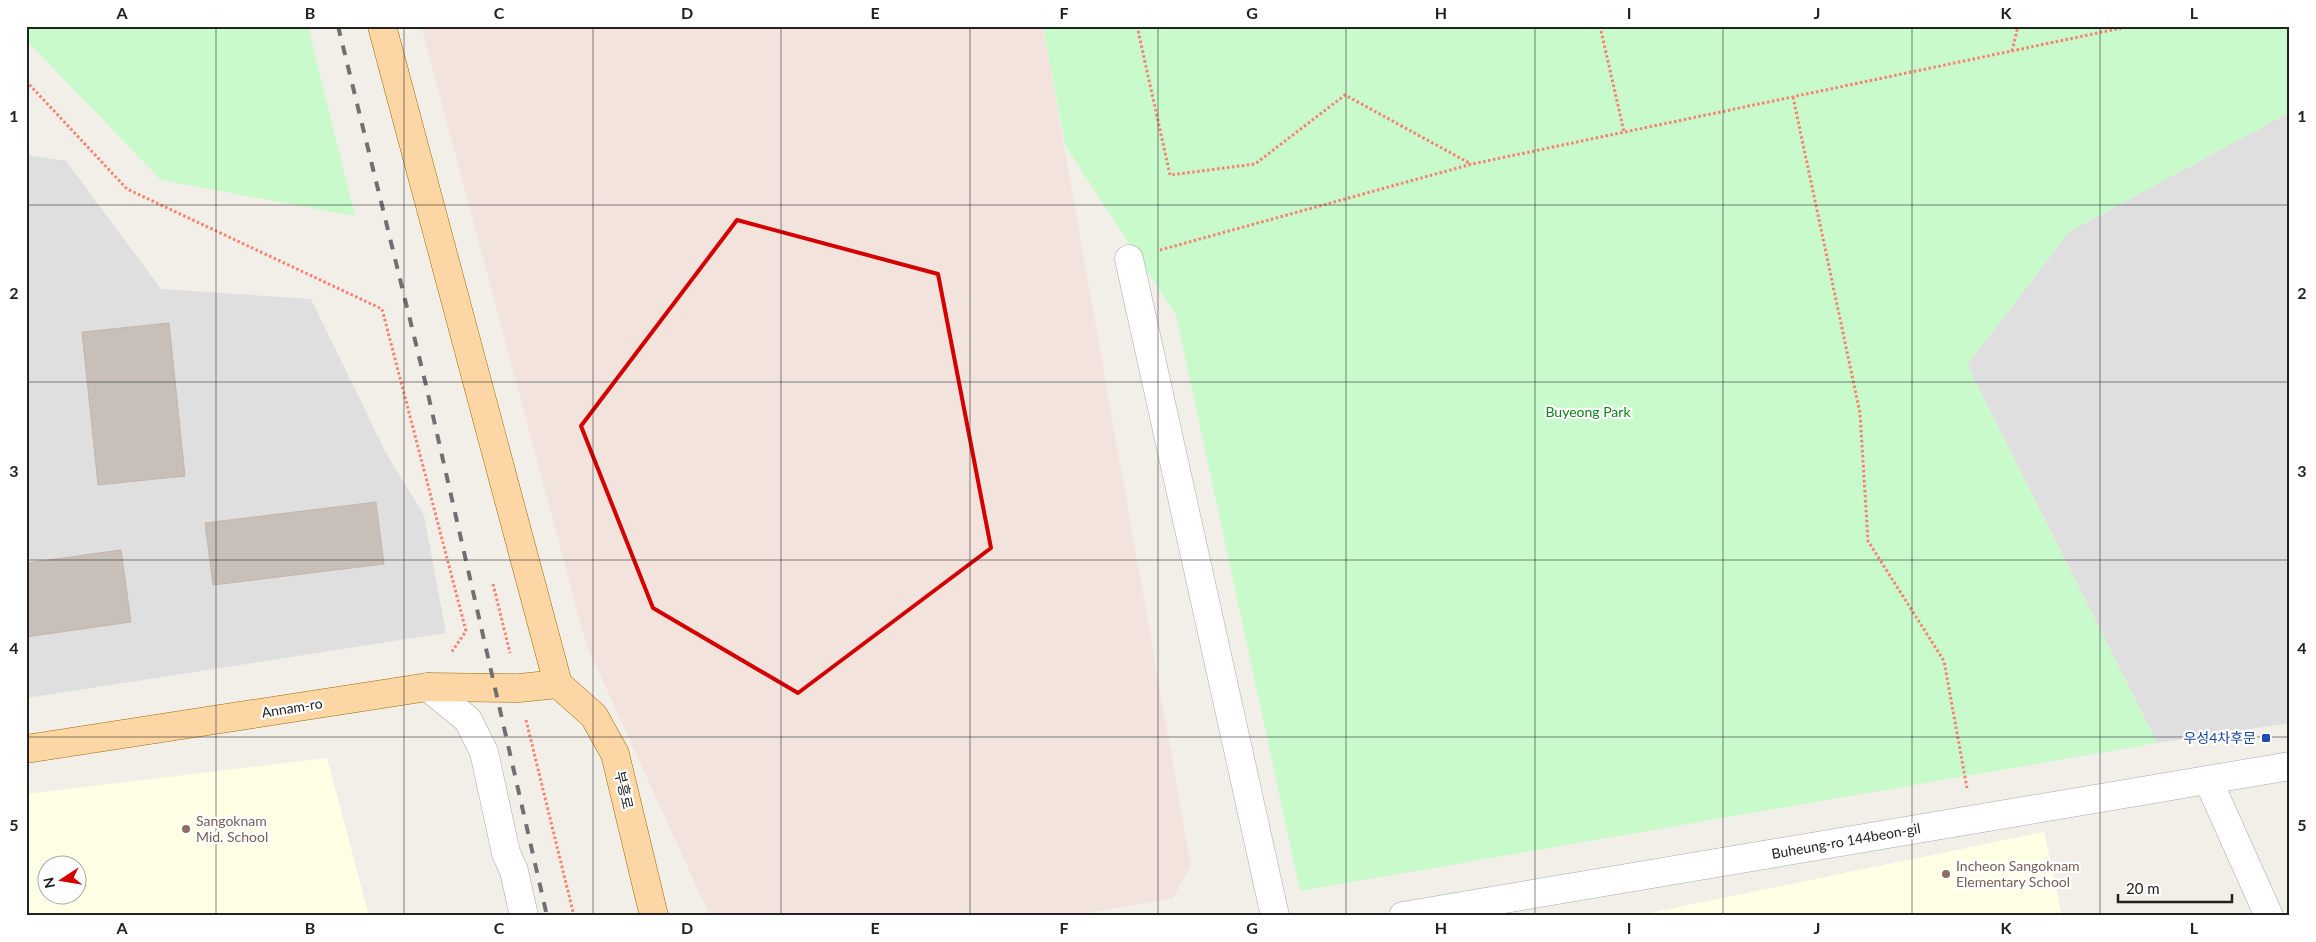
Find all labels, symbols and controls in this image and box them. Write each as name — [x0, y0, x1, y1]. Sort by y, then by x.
text: A — [115, 3, 128, 22]
text: B — [305, 3, 315, 22]
text: C — [494, 3, 505, 22]
text: D — [681, 3, 693, 22]
text: E — [870, 3, 880, 22]
text: F — [1059, 3, 1069, 22]
text: G — [1246, 3, 1258, 22]
text: H — [1435, 3, 1447, 22]
text: I — [1627, 3, 1631, 22]
text: J — [1814, 3, 1820, 22]
text: K — [2001, 3, 2013, 22]
text: L — [2190, 3, 2199, 22]
text: 1 — [9, 106, 19, 125]
text: 1 — [2297, 106, 2307, 125]
text: 2 — [9, 283, 19, 302]
text: 2 — [2297, 283, 2307, 302]
park label: Buyeong Park — [1545, 403, 1631, 420]
text: 3 — [9, 461, 19, 480]
text: 3 — [2297, 461, 2307, 480]
text: 4 — [9, 638, 19, 657]
text: 4 — [2297, 638, 2307, 657]
street label: Annam-ro — [260, 694, 324, 721]
place label: 우성4차후문 — [2183, 729, 2256, 746]
marker: 우성4차후문 — [2260, 732, 2272, 744]
street label: 부흥로 — [612, 769, 637, 811]
place label: Sangoknam Mid. School — [196, 812, 268, 845]
text: 5 — [9, 815, 19, 834]
text: 5 — [2297, 815, 2307, 834]
street label: Buheung-ro 144beon-gil — [1770, 819, 1922, 862]
marker: Sangoknam Mid. School — [180, 823, 192, 835]
north arrow — [38, 854, 88, 904]
place label: Incheon Sangoknam Elementary School — [1956, 857, 2080, 890]
marker: Incheon Sangoknam Elementary School — [1940, 868, 1952, 880]
scale bar — [2118, 872, 2232, 904]
text: N — [39, 876, 58, 890]
text: 20 m — [2126, 879, 2160, 897]
text: A — [115, 918, 128, 937]
text: B — [305, 918, 315, 937]
text: C — [494, 918, 505, 937]
text: D — [681, 918, 693, 937]
text: E — [870, 918, 880, 937]
text: F — [1059, 918, 1069, 937]
text: G — [1246, 918, 1258, 937]
text: H — [1435, 918, 1447, 937]
text: I — [1627, 918, 1631, 937]
text: J — [1814, 918, 1820, 937]
text: K — [2001, 918, 2013, 937]
text: L — [2190, 918, 2199, 937]

